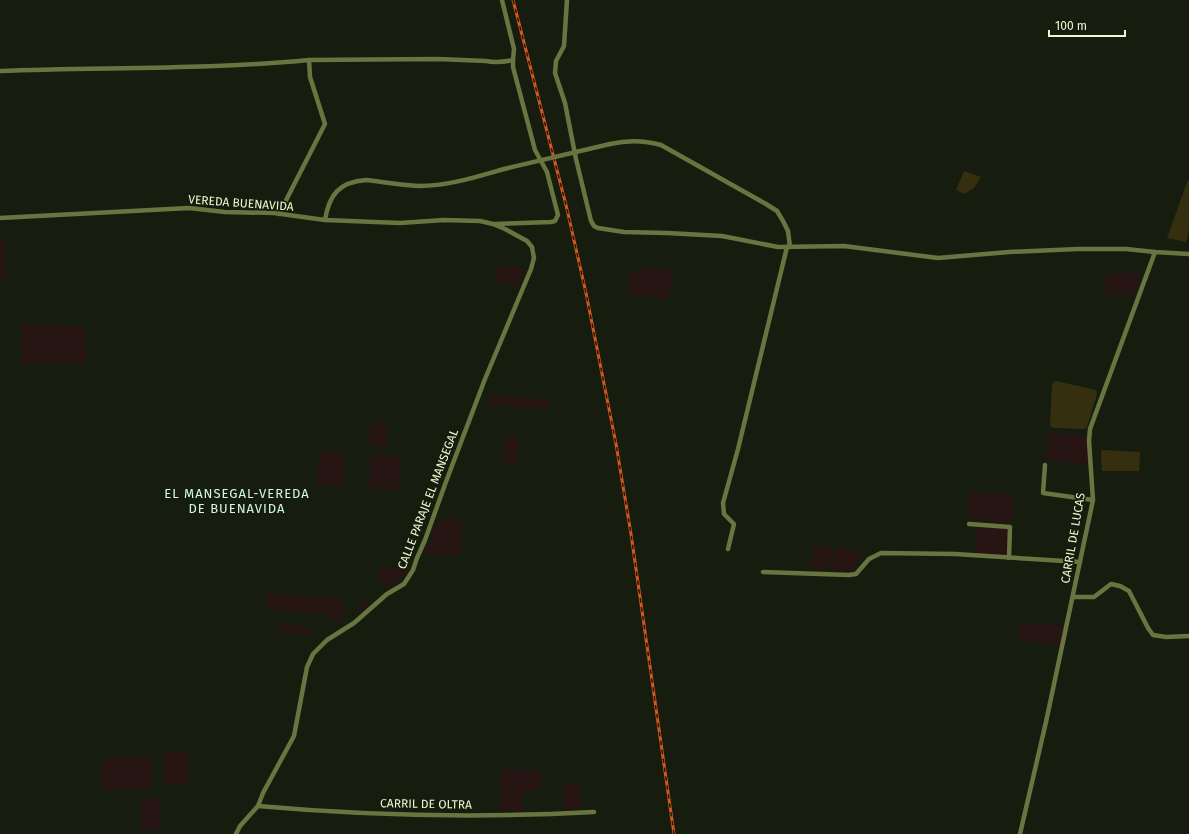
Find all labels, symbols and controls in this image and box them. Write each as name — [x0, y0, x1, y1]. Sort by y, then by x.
scale bar — [1049, 12, 1125, 38]
text: 100 m — [1055, 19, 1087, 33]
street label: VEREDA BUENAVIDA — [188, 192, 294, 214]
street label: CALLE PARAJE EL MANSEGAL — [395, 427, 461, 571]
district label: EL MANSEGAL-VEREDA DE BUENAVIDA — [164, 486, 310, 516]
street label: CARRIL DE LUCAS — [1058, 491, 1088, 584]
street label: CARRIL DE OLTRA — [380, 796, 472, 812]

